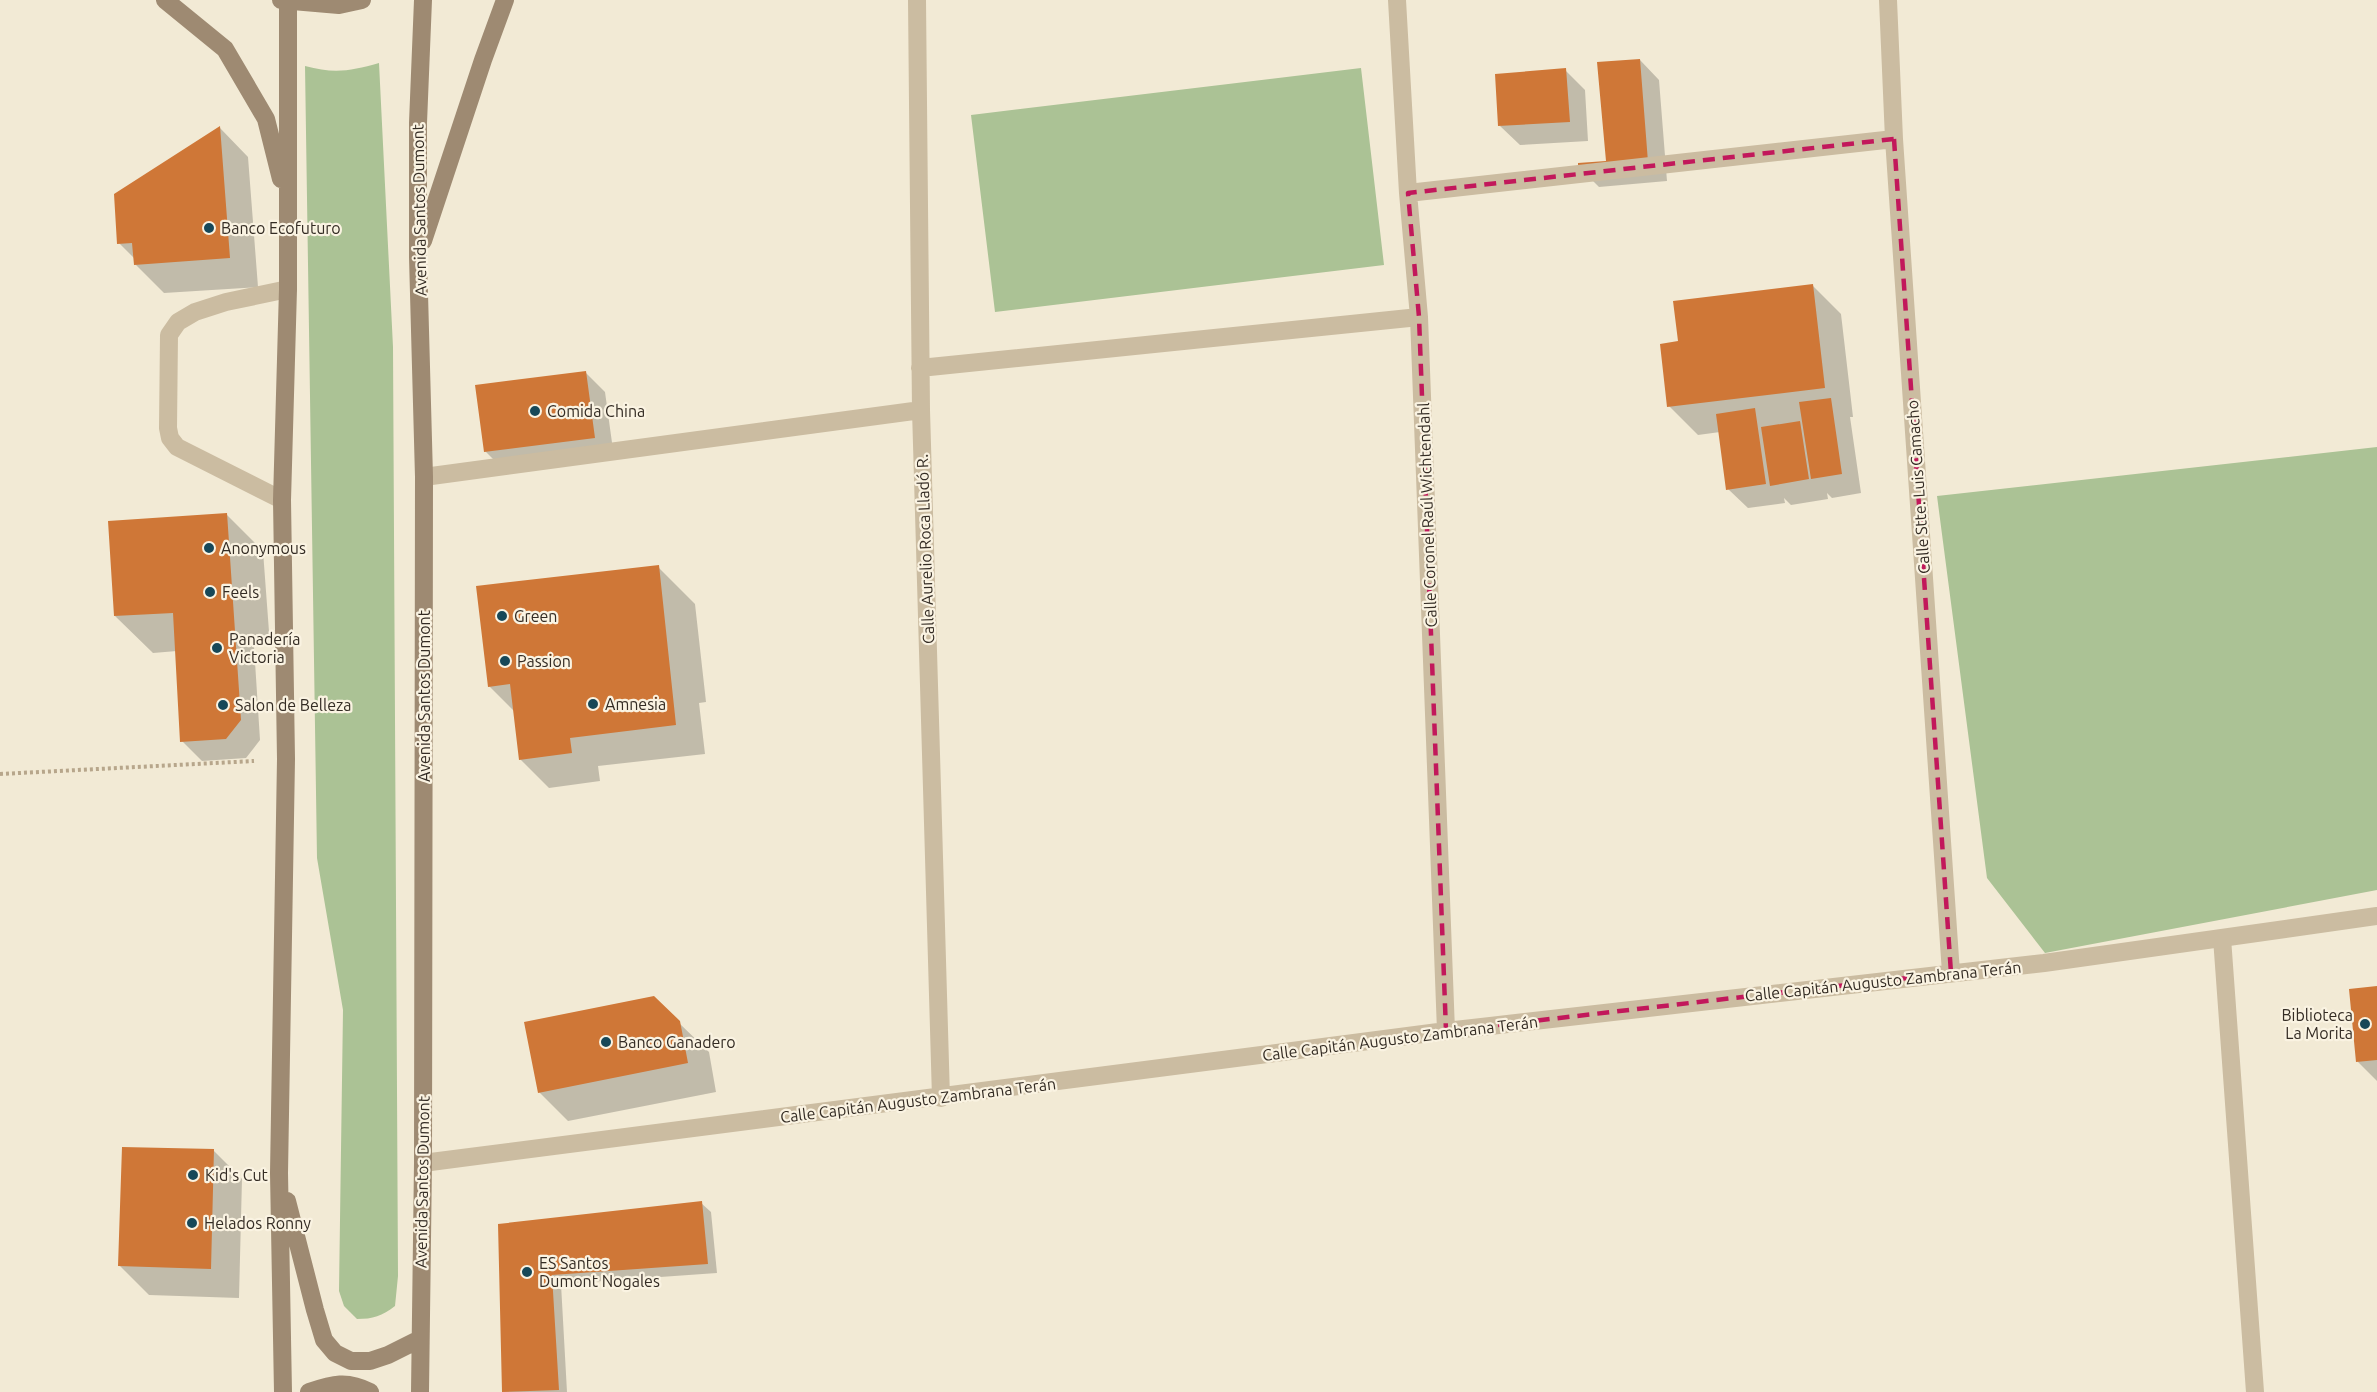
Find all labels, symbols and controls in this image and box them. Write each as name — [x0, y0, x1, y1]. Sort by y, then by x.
street label: Avenida Santos Dumont — [408, 123, 430, 296]
place label: Banco Ecofuturo — [221, 219, 341, 237]
marker: Banco Ecofuturo — [202, 221, 216, 235]
street label: Calle Stte. Luis Camacho — [1903, 400, 1933, 574]
place label: Comida China — [547, 402, 645, 420]
street label: Calle Coronel Raúl Wichtendahl — [1414, 402, 1440, 628]
marker: Comida China — [528, 404, 542, 418]
street label: Calle Aurelio Roca Lladó R. — [913, 454, 937, 644]
place label: Anonymous — [221, 539, 306, 557]
marker: Anonymous — [202, 541, 216, 555]
place label: Feels — [222, 583, 259, 601]
marker: Feels — [203, 585, 217, 599]
place label: Green — [514, 607, 557, 625]
street label: Avenida Santos Dumont — [415, 609, 433, 782]
marker: Green — [495, 609, 509, 623]
place label: Panadería Victoria — [229, 630, 300, 666]
marker: Panadería Victoria — [210, 641, 224, 655]
place label: Passion — [517, 652, 571, 670]
marker: Passion — [498, 654, 512, 668]
place label: Amnesia — [605, 695, 666, 713]
place label: Salon de Belleza — [235, 696, 352, 714]
marker: Amnesia — [586, 697, 600, 711]
marker: Salon de Belleza — [216, 698, 230, 712]
street label: Calle Capitán Augusto Zambrana Terán — [1744, 958, 2022, 1004]
place label: Biblioteca La Morita — [2281, 1006, 2353, 1042]
street label: Calle Capitán Augusto Zambrana Terán — [1261, 1012, 1539, 1064]
marker: Biblioteca La Morita — [2358, 1017, 2372, 1031]
place label: Banco Ganadero — [618, 1033, 736, 1051]
marker: Banco Ganadero — [599, 1035, 613, 1049]
street label: Calle Capitán Augusto Zambrana Terán — [779, 1074, 1057, 1126]
street label: Avenida Santos Dumont — [411, 1095, 433, 1268]
place label: Kid's Cut — [205, 1166, 269, 1184]
marker: Kid's Cut — [186, 1168, 200, 1182]
place label: Helados Ronny — [204, 1214, 311, 1232]
marker: Helados Ronny — [185, 1216, 199, 1230]
place label: ES Santos Dumont Nogales — [539, 1254, 660, 1290]
marker: ES Santos Dumont Nogales — [520, 1265, 534, 1279]

